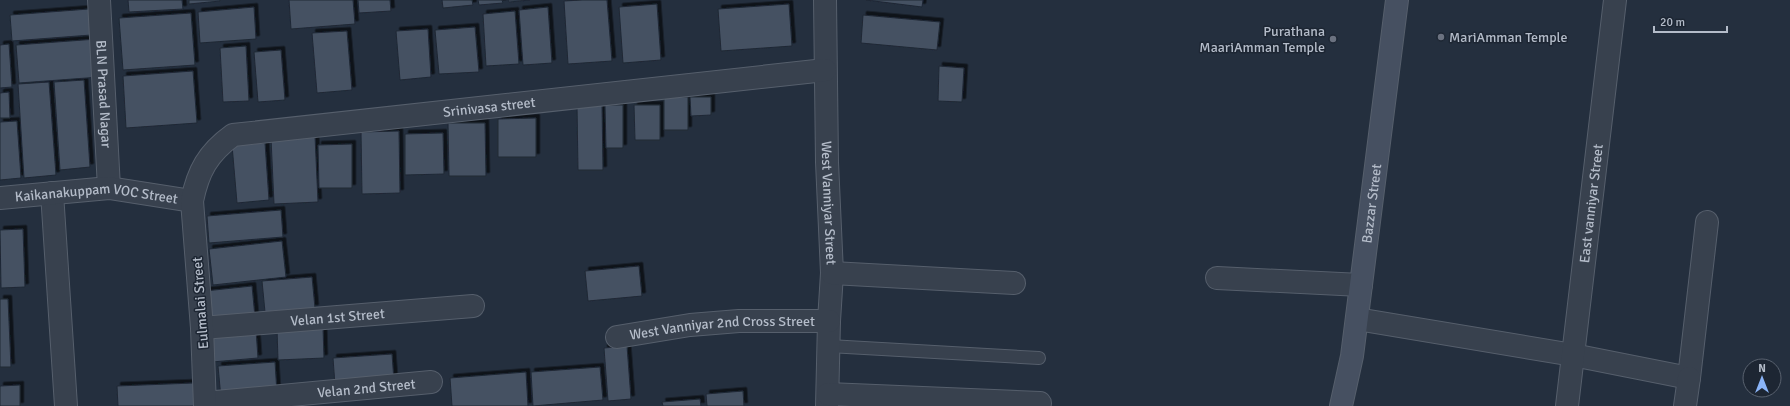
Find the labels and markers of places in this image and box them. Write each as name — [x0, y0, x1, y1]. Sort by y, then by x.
place label: Purathana MaariAmman Temple — [1199, 23, 1325, 56]
place label: MariAmman Temple — [1449, 29, 1568, 46]
marker: MariAmman Temple — [1436, 32, 1446, 42]
marker: Purathana MaariAmman Temple — [1328, 34, 1338, 44]

